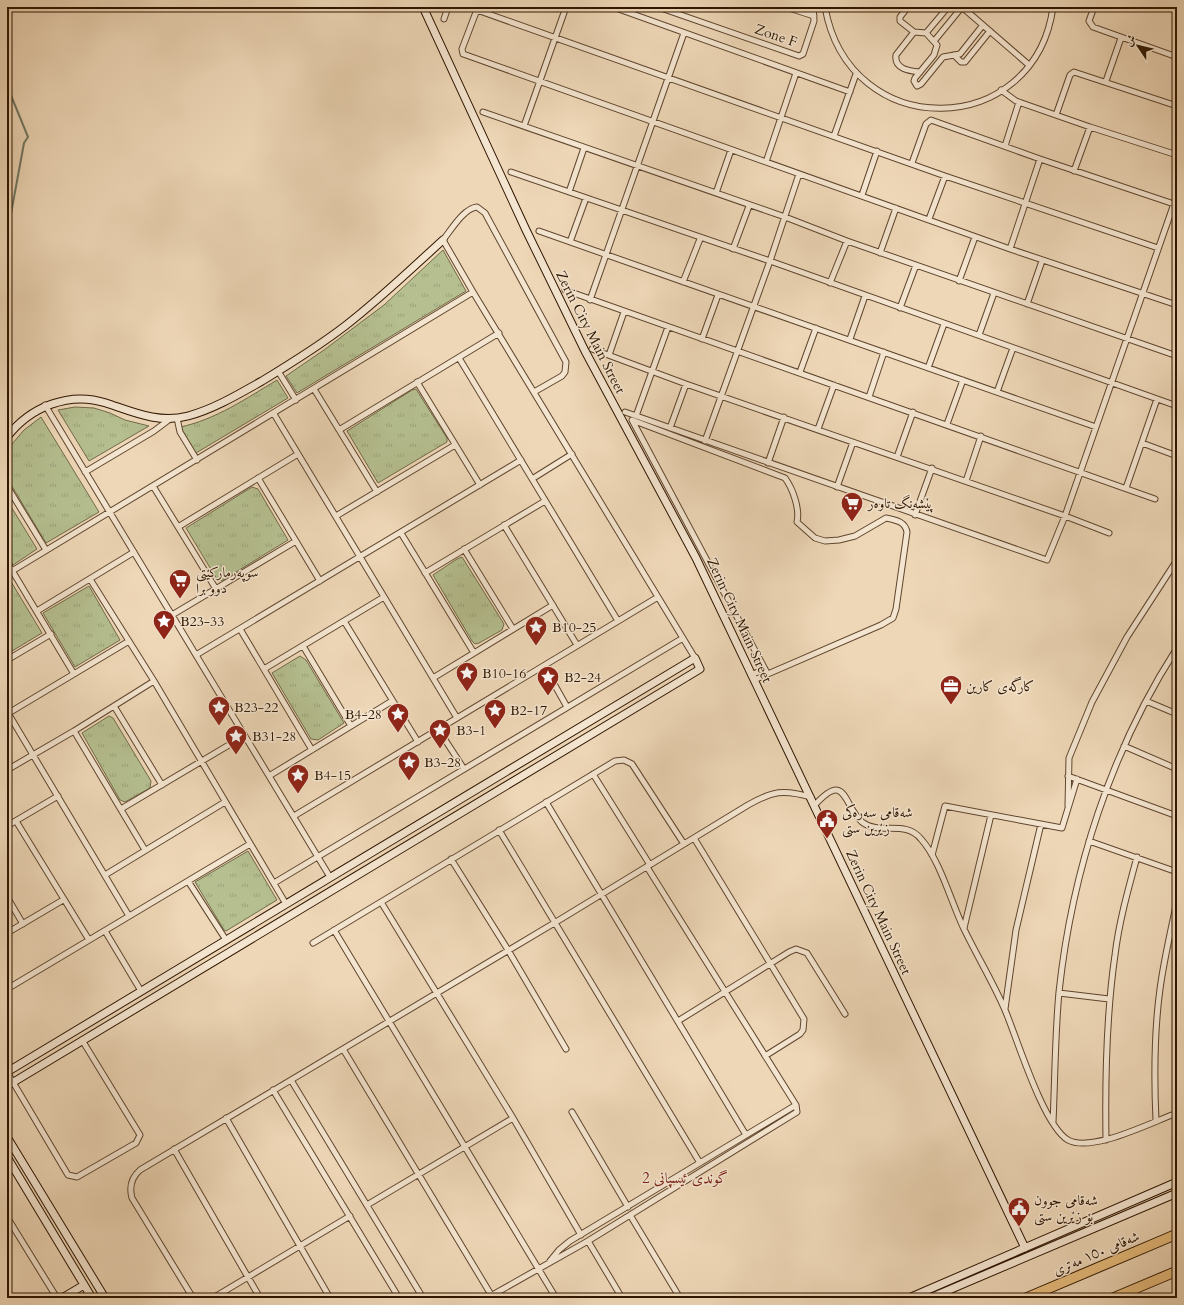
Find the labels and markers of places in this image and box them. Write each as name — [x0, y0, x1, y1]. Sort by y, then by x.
supermarket icon: پێشەنگ تاوەر — [839, 490, 865, 523]
place label: پێشەنگ تاوەر — [866, 494, 934, 513]
place label: سوپەرمارکێتی دوو برا — [196, 563, 259, 598]
supermarket icon: سوپەرمارکێتی دوو برا — [167, 567, 193, 600]
place icon: B23-33 — [151, 608, 177, 641]
place label: B23-33 — [180, 612, 224, 631]
place icon: B10-25 — [523, 614, 549, 647]
place label: B10-25 — [552, 618, 596, 637]
place icon: B10-16 — [454, 660, 480, 693]
place label: B10-16 — [482, 664, 526, 683]
place icon: B2-24 — [535, 664, 561, 697]
place label: B2-24 — [564, 668, 601, 687]
office icon: کارگەی کارین — [938, 673, 964, 706]
place label: کارگەی کارین — [966, 676, 1034, 696]
place icon: B23-22 — [206, 694, 232, 727]
place icon: B2-17 — [482, 697, 508, 730]
place label: B23-22 — [234, 698, 278, 717]
place icon: B4-28 — [385, 701, 411, 734]
place label: B2-17 — [510, 701, 547, 720]
place label: B4-28 — [345, 705, 382, 724]
place icon: B3-1 — [427, 717, 453, 750]
place label: B3-1 — [456, 721, 486, 740]
place icon: B31-28 — [223, 723, 249, 756]
place label: B31-28 — [252, 727, 296, 746]
place icon: B3-28 — [396, 749, 422, 782]
place label: B3-28 — [424, 753, 461, 772]
place icon: B4-15 — [285, 762, 311, 795]
place label: B4-15 — [314, 766, 351, 785]
place label: شەقامی سەرەکی زێرین ستی — [842, 803, 913, 838]
public building icon: شەقامی سەرەکی زێرین ستی — [814, 807, 840, 840]
place label: شەقامی جوون بۆ زێرین ستی — [1034, 1191, 1098, 1226]
public building icon: شەقامی جوون بۆ زێرین ستی — [1006, 1195, 1032, 1228]

